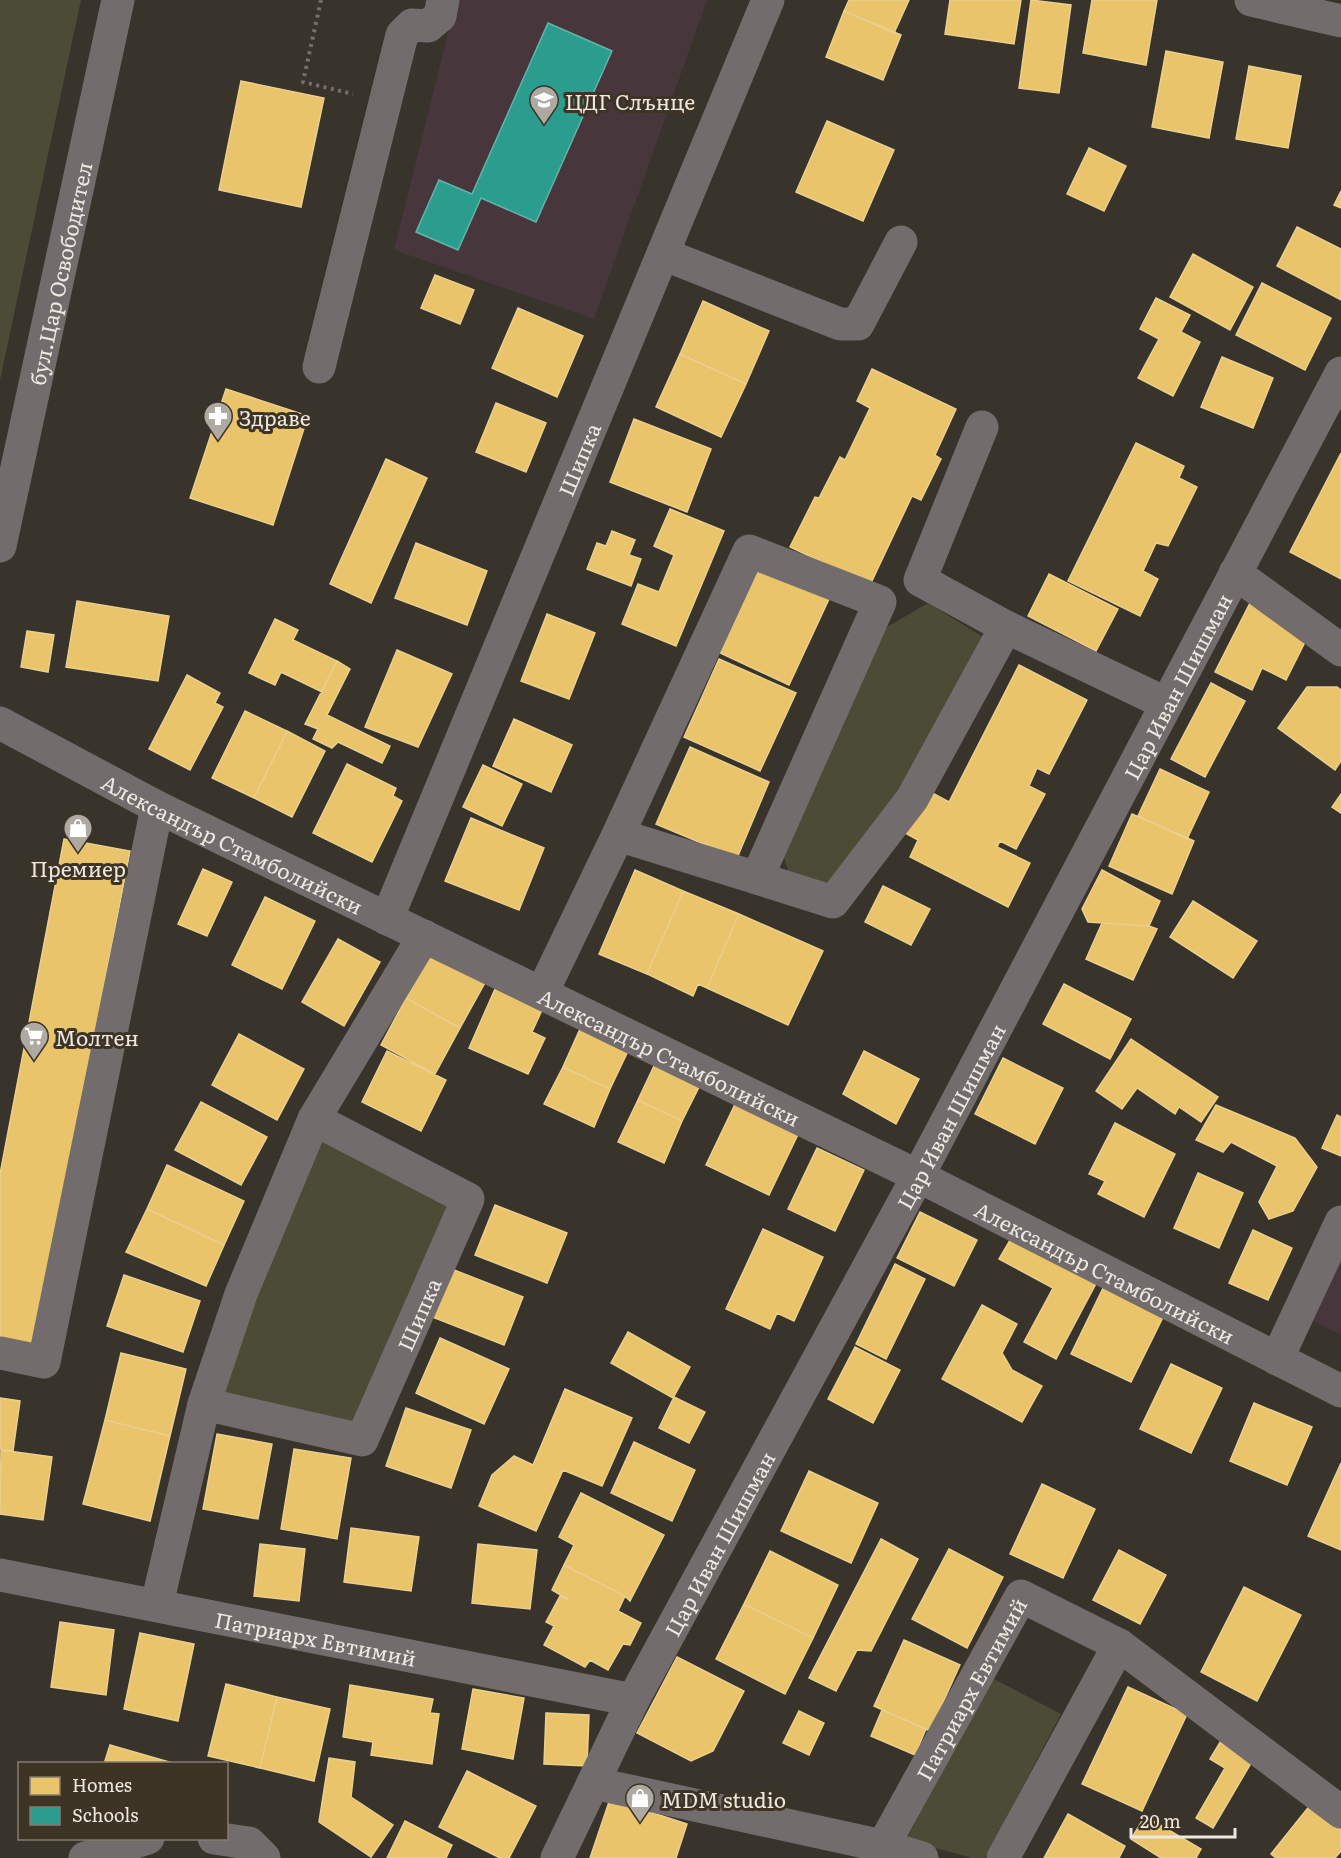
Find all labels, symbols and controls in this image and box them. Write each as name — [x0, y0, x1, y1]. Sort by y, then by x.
school or university icon: ЦДГ Слънце — [528, 84, 560, 126]
place label: ЦДГ Слънце — [565, 85, 695, 116]
street label: бул.Цар Освободител — [20, 159, 98, 388]
pharmacy icon: Здраве — [202, 400, 234, 442]
place label: Здраве — [239, 401, 311, 432]
street label: Шипка — [549, 417, 607, 500]
street label: Цар Иван Шишман — [1114, 587, 1238, 784]
street label: Александър Стамболийски — [97, 765, 369, 920]
shop icon: Премиер — [62, 812, 94, 854]
place label: Премиер — [30, 852, 126, 883]
street label: Александър Стамболийски — [534, 979, 806, 1132]
street label: Цар Иван Шишман — [888, 1017, 1012, 1214]
supermarket icon: Молтен — [18, 1020, 50, 1062]
place label: Молтен — [55, 1021, 139, 1052]
street label: Александър Стамболийски — [970, 1192, 1241, 1350]
street label: Шипка — [388, 1272, 447, 1355]
street label: Цар Иван Шишман — [655, 1445, 781, 1641]
street label: Патриарх Евтимий — [907, 1591, 1033, 1785]
street label: Патриарх Евтимий — [213, 1602, 419, 1672]
legend — [18, 1762, 228, 1840]
text: Homes — [72, 1771, 132, 1798]
shop icon: MDM studio — [624, 1782, 656, 1824]
place label: MDM studio — [661, 1783, 786, 1814]
text: Schools — [72, 1801, 138, 1828]
scale bar — [1131, 1801, 1234, 1839]
text: 20 m — [1140, 1807, 1181, 1834]

